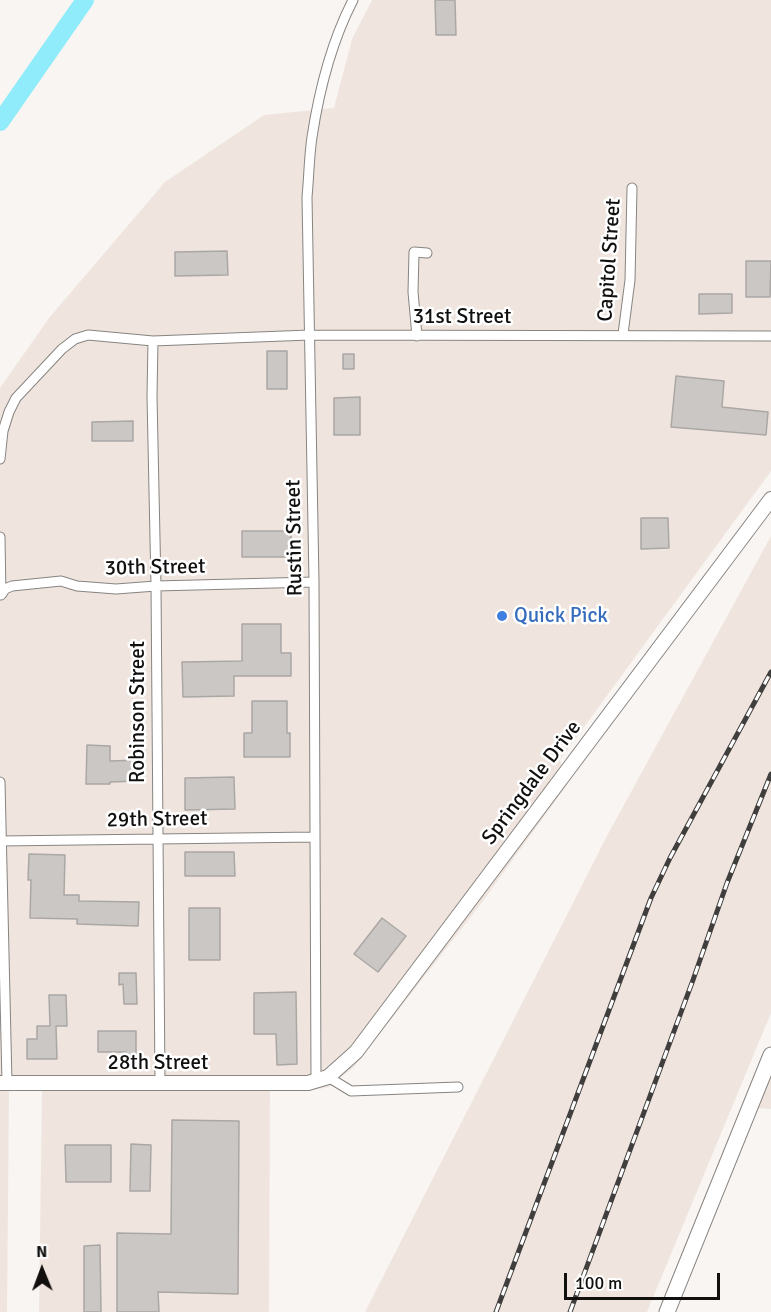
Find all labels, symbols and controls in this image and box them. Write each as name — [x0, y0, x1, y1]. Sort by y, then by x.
street label: Capitol Street — [593, 198, 627, 322]
street label: 31st Street — [413, 304, 511, 330]
street label: Rustin Street — [281, 479, 309, 597]
street label: 30th Street — [104, 555, 206, 581]
place label: Quick Pick — [514, 603, 608, 629]
marker: Quick Pick — [495, 609, 509, 623]
street label: Robinson Street — [125, 641, 151, 783]
street label: Springdale Drive — [477, 716, 587, 850]
street label: 29th Street — [106, 807, 208, 833]
street label: 28th Street — [108, 1050, 208, 1076]
north arrow — [12, 1240, 72, 1300]
text: N — [36, 1242, 47, 1262]
scale bar — [567, 1261, 723, 1299]
text: 100 m — [575, 1272, 622, 1294]

